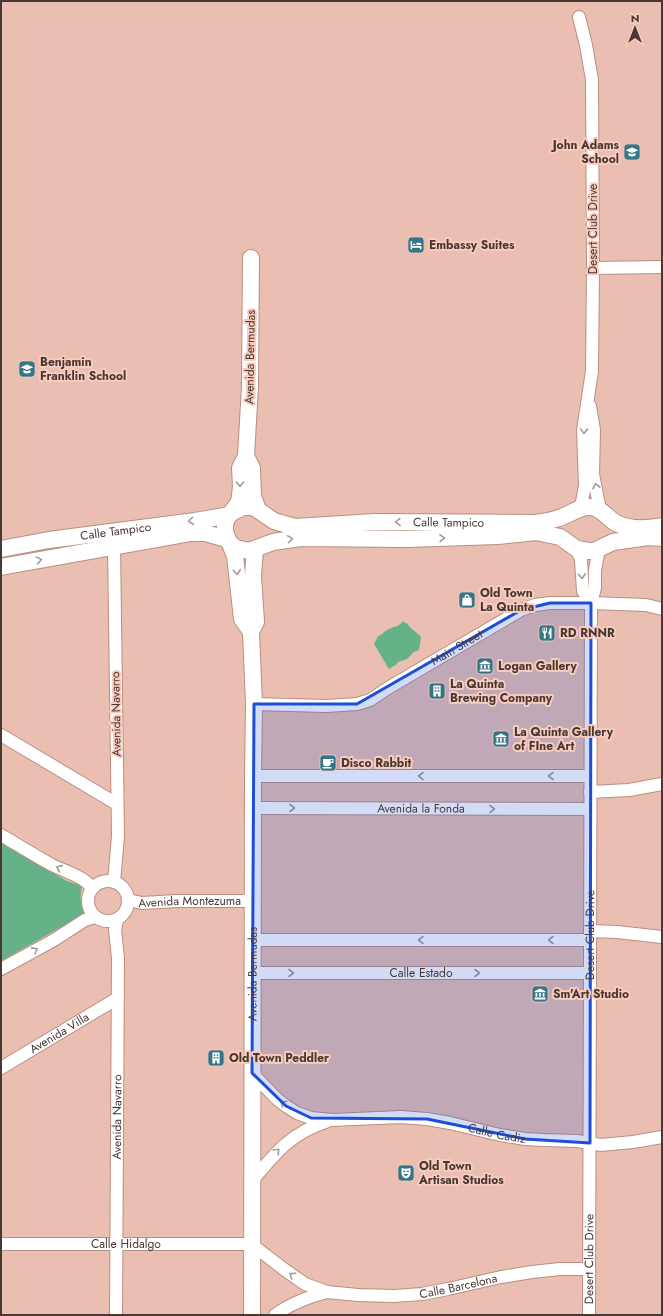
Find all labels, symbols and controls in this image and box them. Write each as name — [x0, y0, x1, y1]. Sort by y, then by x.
north arrow — [615, 8, 655, 48]
text: N — [631, 10, 639, 26]
place label: John Adams School — [551, 136, 620, 168]
school or university icon: John Adams School — [622, 142, 642, 162]
street label: Desert Club Drive — [584, 184, 602, 274]
hotel icon: Embassy Suites — [406, 235, 426, 255]
place label: Embassy Suites — [429, 236, 515, 254]
street label: Avenida Bermudas — [240, 310, 260, 404]
place label: Benjamin Franklin School — [40, 353, 126, 385]
school or university icon: Benjamin Franklin School — [17, 359, 37, 379]
one-way arrow — [580, 428, 588, 434]
one-way arrow — [236, 481, 244, 487]
one-way arrow — [592, 483, 601, 489]
street label: Calle Tampico — [413, 513, 485, 532]
one-way arrow — [188, 516, 194, 525]
street label: Calle Tampico — [79, 518, 152, 545]
one-way arrow — [395, 518, 401, 526]
one-way arrow — [439, 533, 445, 542]
one-way arrow — [287, 535, 293, 544]
one-way arrow — [36, 557, 42, 565]
one-way arrow — [232, 569, 241, 575]
one-way arrow — [578, 573, 587, 579]
place label: Old Town La Quinta — [480, 584, 534, 616]
shop icon: Old Town La Quinta — [457, 590, 477, 610]
restaurant icon: RD RNNR — [537, 623, 557, 643]
place label: RD RNNR — [560, 624, 615, 642]
street label: Main Street — [427, 625, 486, 670]
museum icon: Logan Gallery — [475, 656, 495, 676]
place label: Logan Gallery — [498, 657, 578, 675]
street label: Avenida Navarro — [106, 671, 126, 757]
place label: La Quinta Brewing Company — [450, 675, 553, 707]
building icon: La Quinta Brewing Company — [427, 681, 447, 701]
place label: La Quinta Gallery of FIne Art — [514, 723, 614, 755]
museum icon: La Quinta Gallery of FIne Art — [491, 729, 511, 749]
cafe icon: Disco Rabbit — [318, 753, 338, 773]
place label: Disco Rabbit — [341, 754, 412, 772]
one-way arrow — [418, 772, 424, 780]
one-way arrow — [548, 772, 554, 780]
street label: Avenida la Fonda — [377, 799, 465, 818]
one-way arrow — [289, 804, 295, 812]
one-way arrow — [489, 805, 495, 813]
one-way arrow — [56, 865, 64, 873]
street label: Desert Club Drive — [581, 890, 599, 980]
street label: Avenida Montezuma — [138, 892, 241, 912]
street label: Avenida Bermudas — [244, 927, 262, 1021]
one-way arrow — [418, 936, 424, 944]
one-way arrow — [548, 936, 554, 944]
one-way arrow — [31, 947, 38, 955]
street label: Calle Estado — [390, 964, 453, 982]
one-way arrow — [288, 969, 294, 977]
one-way arrow — [474, 969, 480, 977]
museum icon: Sm'Art Studio — [530, 984, 550, 1004]
place label: Sm'Art Studio — [553, 985, 629, 1003]
street label: Avenida Villa — [26, 1008, 93, 1058]
building icon: Old Town Peddler — [206, 1048, 226, 1068]
place label: Old Town Peddler — [229, 1049, 329, 1067]
street label: Avenida Navarro — [108, 1074, 126, 1160]
one-way arrow — [280, 1101, 287, 1108]
street label: Calle Cadiz — [466, 1119, 528, 1148]
one-way arrow — [273, 1148, 280, 1156]
place label: Old Town Artisan Studios — [418, 1157, 504, 1189]
theatre icon: Old Town Artisan Studios — [396, 1163, 416, 1183]
street label: Desert Club Drive — [580, 1214, 598, 1304]
street label: Calle Hidalgo — [91, 1235, 161, 1253]
street label: Calle Barcelona — [418, 1269, 499, 1303]
one-way arrow — [289, 1272, 296, 1280]

